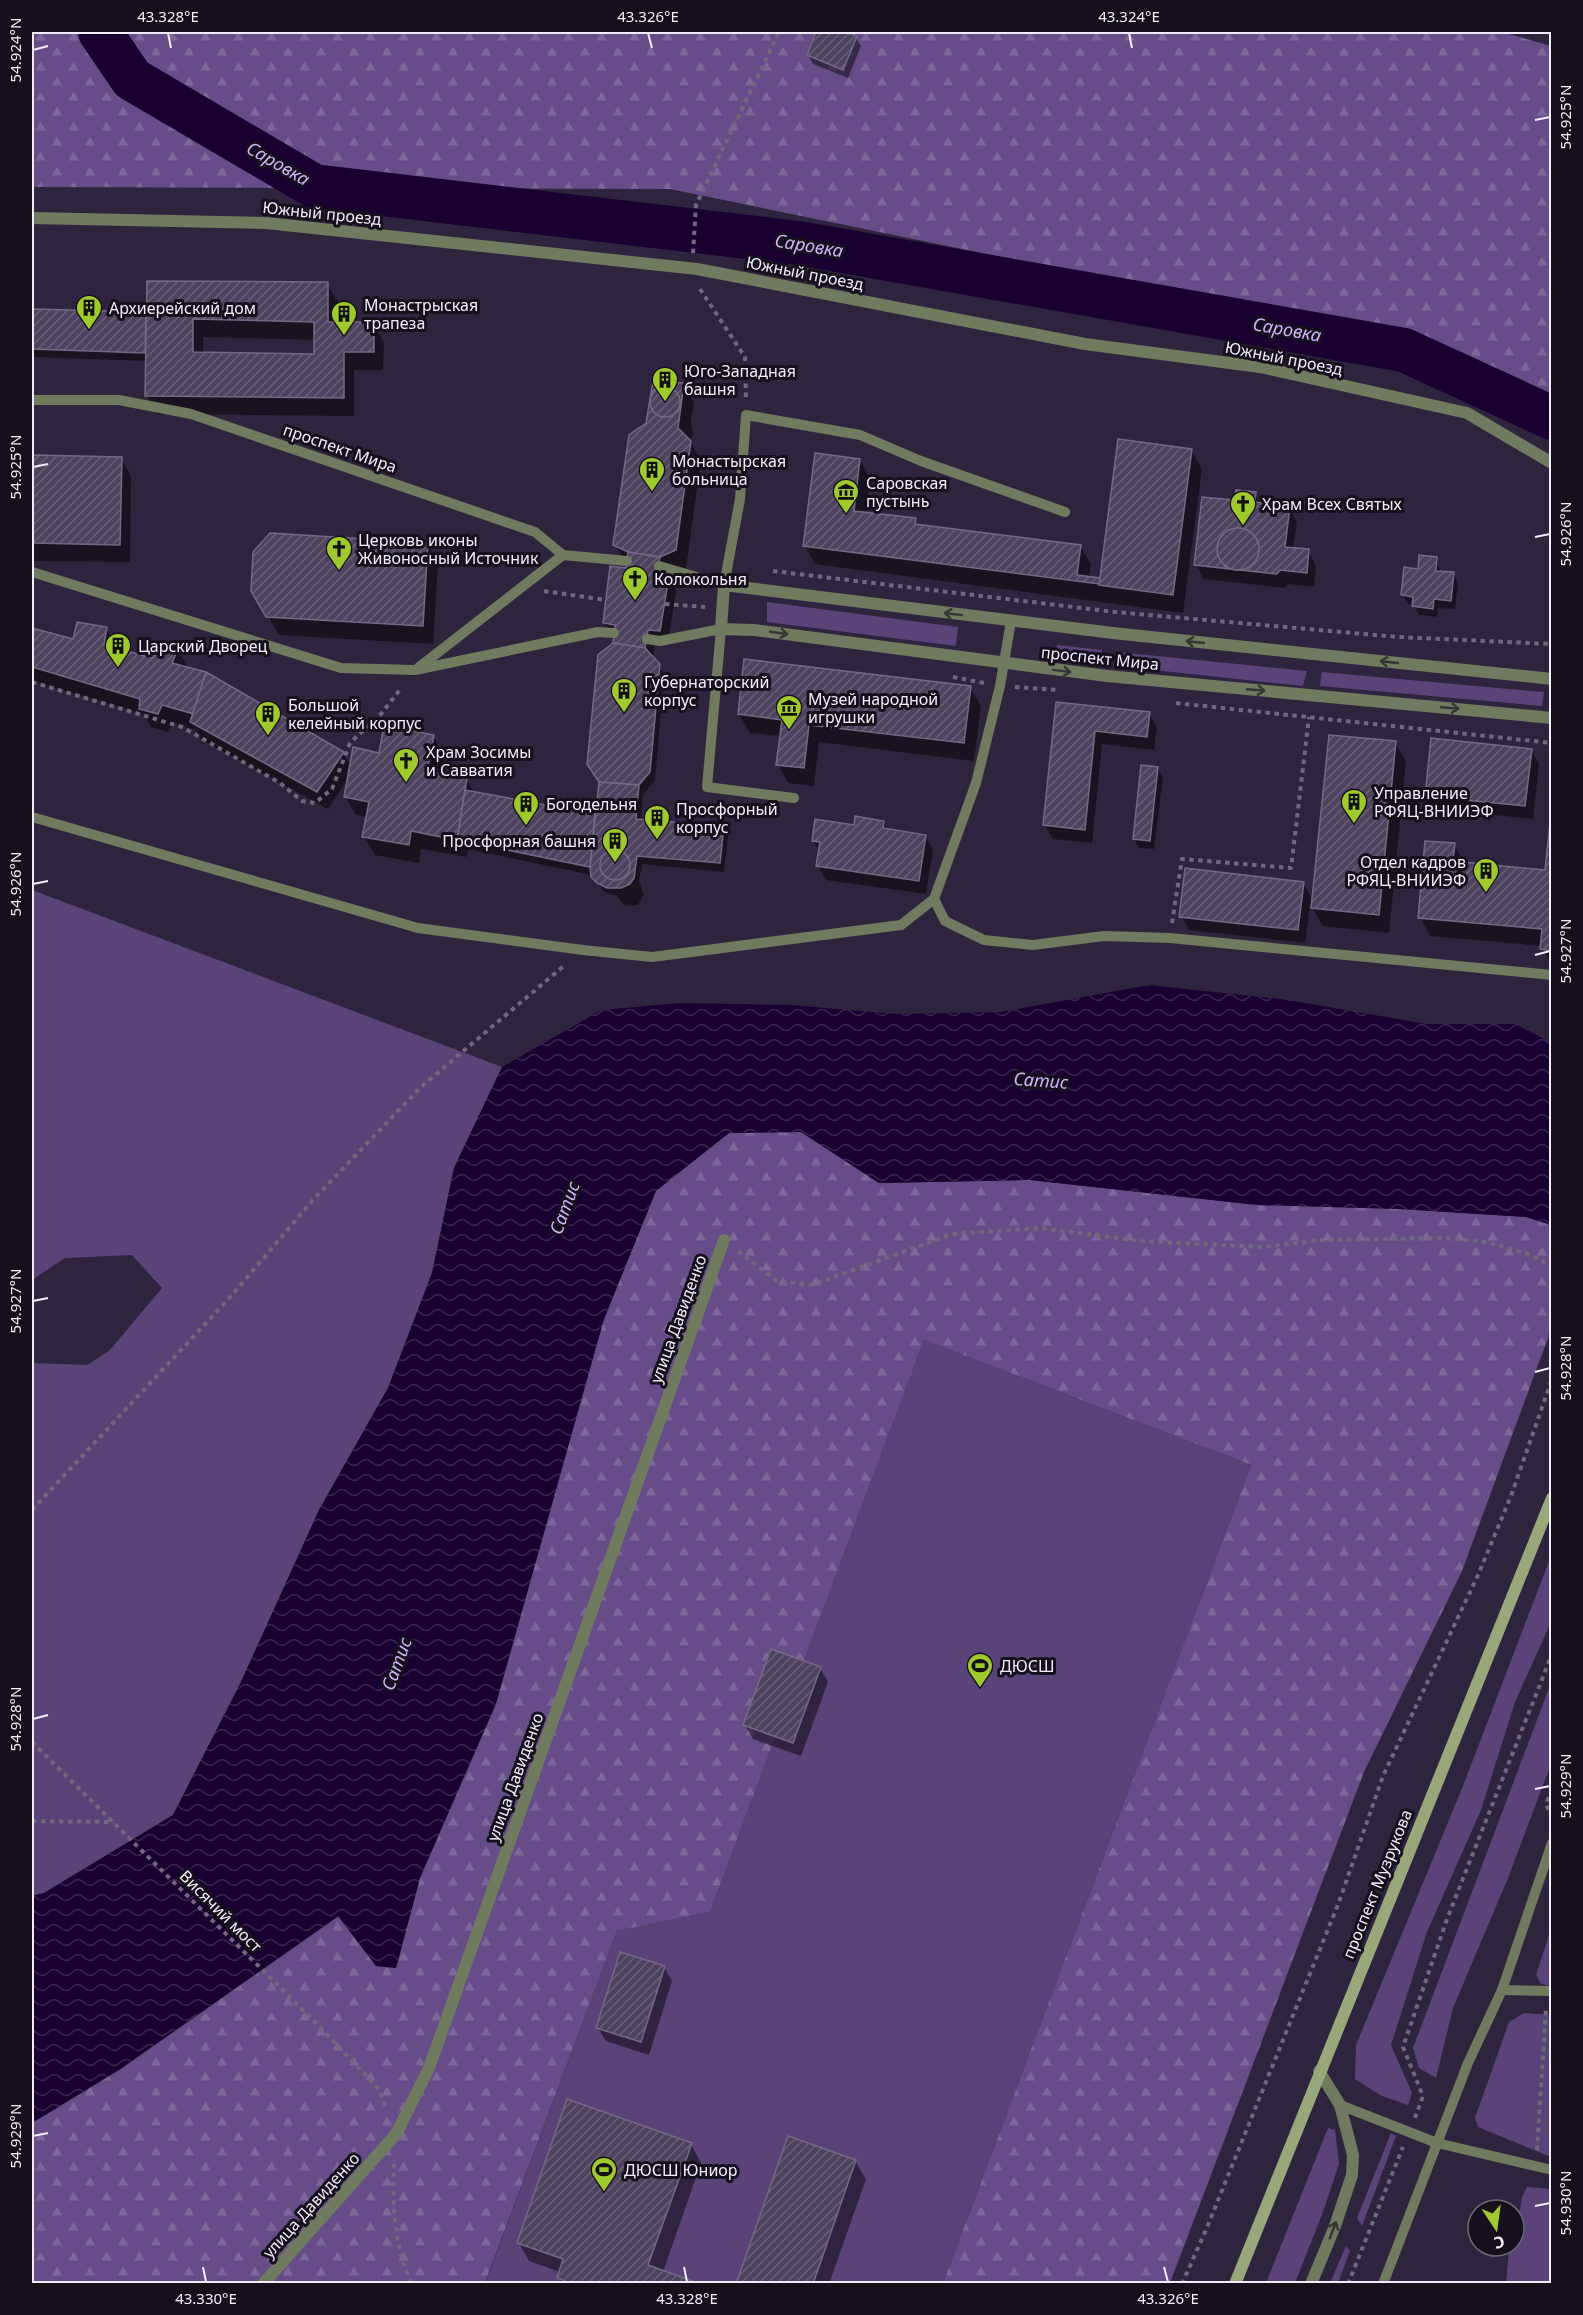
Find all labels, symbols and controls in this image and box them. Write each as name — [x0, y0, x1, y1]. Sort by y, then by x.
text: 43.328°E — [137, 6, 199, 26]
text: 43.326°E — [617, 6, 679, 26]
text: 43.324°E — [1098, 6, 1160, 26]
text: 54.924°N — [5, 18, 25, 82]
text: 54.925°N — [1555, 85, 1575, 149]
water label: Саровка — [243, 135, 314, 191]
street label: Южный проезд — [262, 196, 383, 230]
water label: Саровка — [773, 228, 845, 262]
street label: Южный проезд — [744, 251, 866, 295]
building icon: Архиерейский дом — [74, 293, 104, 331]
place label: Монастрыская трапеза — [364, 294, 478, 334]
place label: Архиерейский дом — [109, 297, 256, 319]
building icon: Монастрыская трапеза — [329, 299, 359, 337]
water label: Саровка — [1251, 311, 1323, 347]
street label: Южный проезд — [1223, 336, 1345, 380]
place label: Юго-Западная башня — [684, 360, 796, 400]
building icon: Юго-Западная башня — [650, 365, 680, 403]
street label: проспект Мира — [280, 418, 400, 478]
text: 54.925°N — [5, 435, 25, 499]
place label: Монастырская больница — [672, 450, 786, 490]
building icon: Монастырская больница — [637, 455, 667, 493]
place label: Саровская пустынь — [866, 472, 948, 512]
museum icon: Саровская пустынь — [831, 477, 861, 515]
church icon: Храм Всех Святых — [1228, 489, 1258, 527]
place label: Храм Всех Святых — [1262, 493, 1403, 515]
text: 54.926°N — [1555, 502, 1575, 566]
place label: Церковь иконы Живоносный Источник — [358, 529, 539, 569]
church icon: Церковь иконы Живоносный Источник — [324, 534, 354, 572]
church icon: Колокольня — [620, 564, 650, 602]
place label: Колокольня — [654, 568, 747, 590]
one-way arrow — [944, 608, 964, 619]
one-way arrow — [769, 628, 788, 639]
building icon: Царский Дворец — [103, 631, 133, 669]
place label: Царский Дворец — [138, 635, 268, 657]
one-way arrow — [1186, 636, 1205, 647]
street label: проспект Мира — [1040, 641, 1160, 675]
one-way arrow — [1379, 656, 1399, 667]
one-way arrow — [1052, 666, 1072, 677]
place label: Губернаторский корпус — [644, 671, 769, 711]
building icon: Губернаторский корпус — [609, 676, 639, 714]
one-way arrow — [1246, 685, 1266, 696]
place label: Музей народной игрушки — [808, 688, 938, 728]
museum icon: Музей народной игрушки — [774, 693, 804, 731]
place label: Большой келейный корпус — [288, 694, 422, 734]
building icon: Большой келейный корпус — [253, 699, 283, 737]
one-way arrow — [1440, 703, 1460, 714]
place label: Храм Зосимы и Савватия — [426, 741, 531, 781]
church icon: Храм Зосимы и Савватия — [391, 746, 421, 784]
place label: Управление РФЯЦ-ВНИИЭФ — [1374, 782, 1494, 822]
building icon: Управление РФЯЦ-ВНИИЭФ — [1339, 787, 1369, 825]
building icon: Богодельня — [511, 789, 541, 827]
place label: Богодельня — [546, 793, 637, 815]
place label: Просфорный корпус — [676, 798, 778, 838]
building icon: Просфорный корпус — [642, 803, 672, 841]
building icon: Просфорная башня — [600, 826, 630, 864]
place label: Просфорная башня — [442, 830, 596, 852]
place label: Отдел кадров РФЯЦ-ВНИИЭФ — [1346, 851, 1466, 891]
text: 54.926°N — [5, 852, 25, 916]
building icon: Отдел кадров РФЯЦ-ВНИИЭФ — [1471, 856, 1501, 894]
text: 54.927°N — [1555, 919, 1575, 983]
water label: Сатис — [1013, 1066, 1070, 1094]
water label: Сатис — [543, 1177, 585, 1237]
street label: улица Давиденко — [645, 1252, 711, 1386]
text: 54.927°N — [5, 1269, 25, 1333]
text: 54.928°N — [1555, 1336, 1575, 1400]
water label: Сатис — [375, 1633, 417, 1693]
sports icon: ДЮСШ — [965, 1651, 995, 1689]
place label: ДЮСШ — [1000, 1655, 1054, 1677]
text: 54.928°N — [5, 1687, 25, 1751]
street label: улица Давиденко — [482, 1710, 548, 1844]
text: 54.929°N — [1555, 1754, 1575, 1818]
street label: проспект Музрукова — [1337, 1806, 1417, 1962]
street label: Висячий мост — [175, 1865, 267, 1957]
text: 54.929°N — [5, 2104, 25, 2168]
street label: улица Давиденко — [258, 2147, 364, 2263]
sports icon: ДЮСШ Юниор — [589, 2155, 619, 2193]
place label: ДЮСШ Юниор — [624, 2159, 738, 2181]
text: 54.930°N — [1555, 2171, 1575, 2235]
north arrow — [1466, 2198, 1526, 2258]
one-way arrow — [1328, 2221, 1339, 2239]
text: С — [1492, 2231, 1507, 2254]
text: 43.330°E — [175, 2288, 237, 2308]
text: 43.328°E — [656, 2288, 718, 2308]
text: 43.326°E — [1137, 2288, 1199, 2308]

